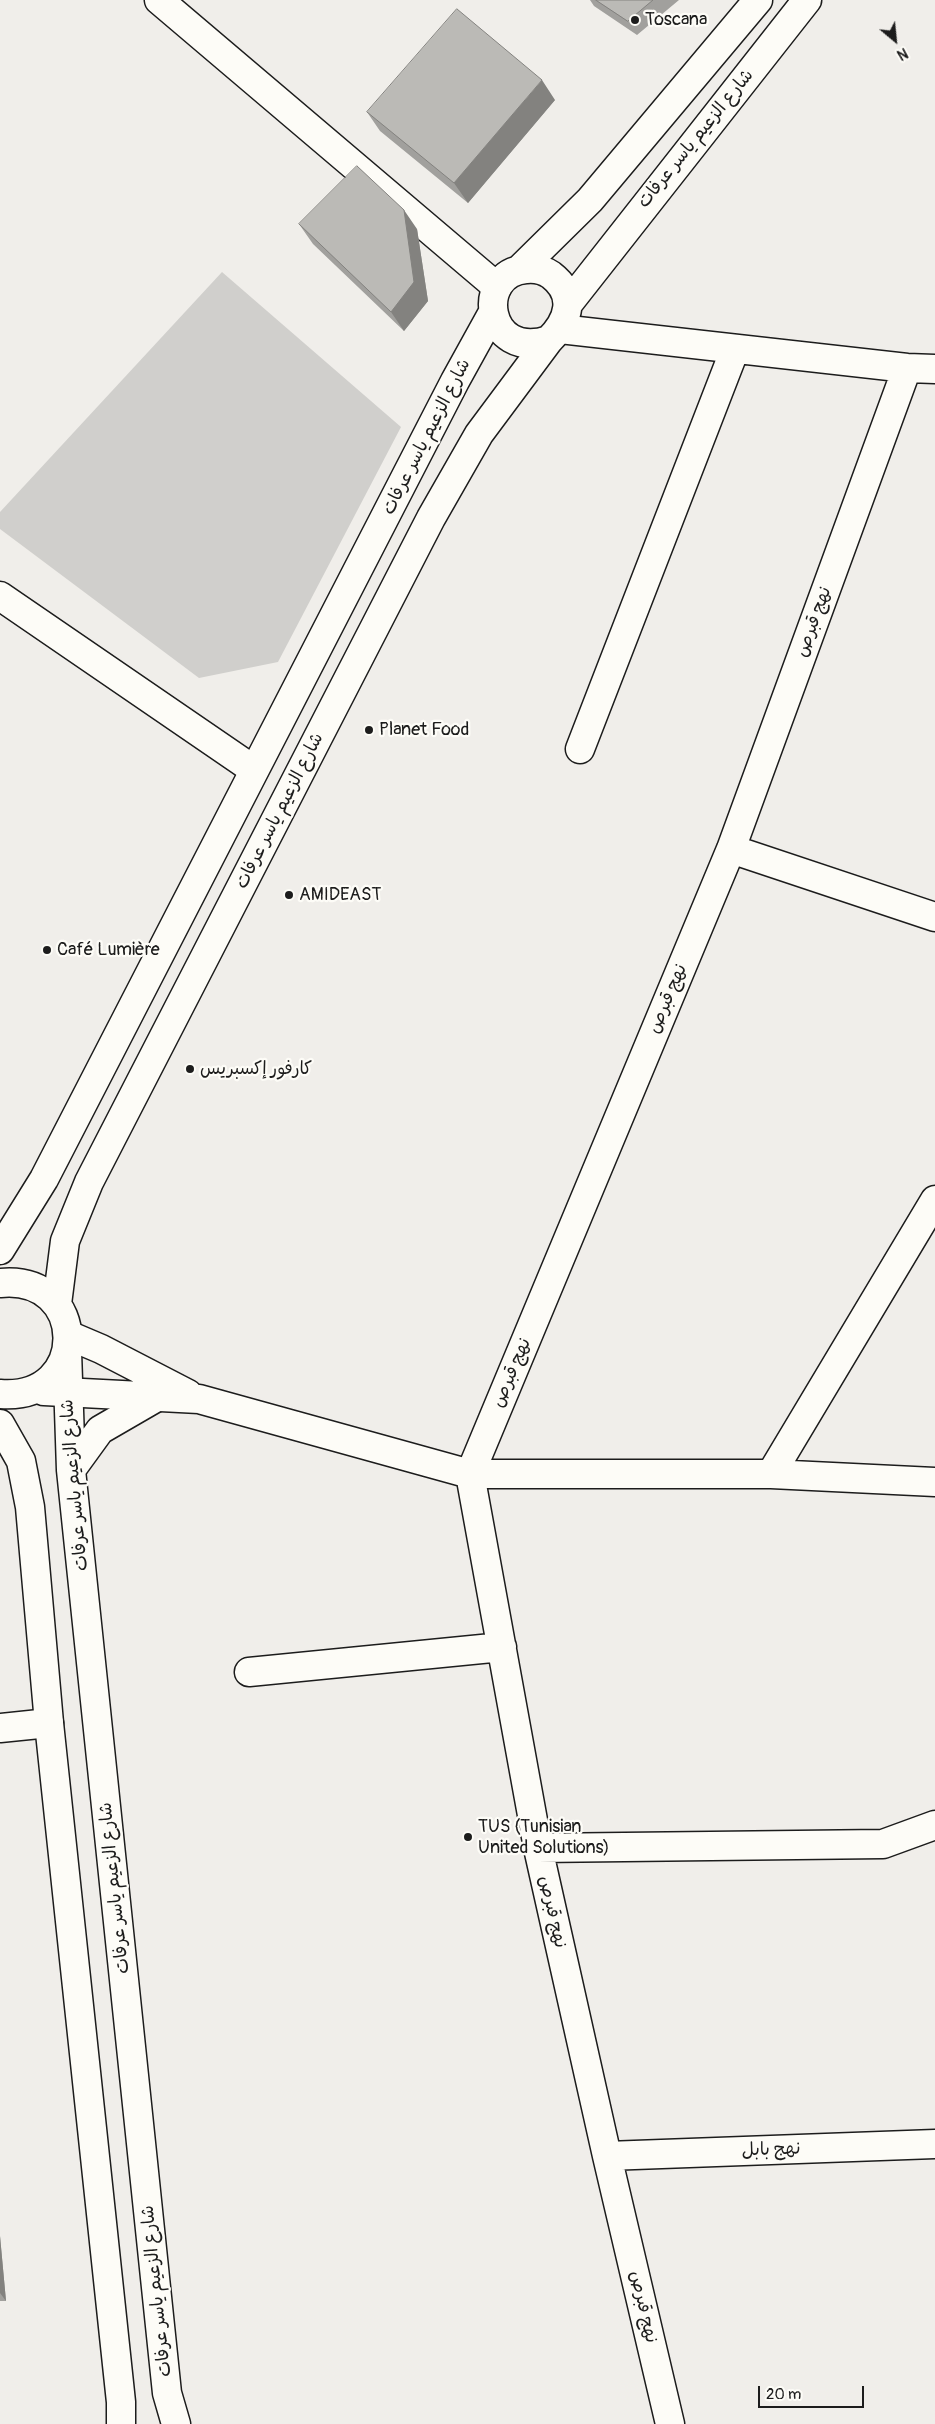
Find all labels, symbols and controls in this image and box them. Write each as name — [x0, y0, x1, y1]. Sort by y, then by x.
place label: Toscana — [645, 9, 707, 31]
marker: Toscana — [629, 14, 641, 26]
north arrow — [870, 15, 920, 65]
text: N — [894, 44, 910, 63]
street label: شارع الزعيم ياسر عرفات — [633, 65, 759, 213]
street label: شارع الزعيم ياسر عرفات — [378, 355, 476, 519]
street label: نهج قبرص — [791, 584, 837, 660]
place label: Planet Food — [379, 719, 469, 741]
marker: Planet Food — [363, 724, 375, 736]
street label: شارع الزعيم ياسر عرفات — [231, 729, 329, 893]
place label: AMIDEAST — [299, 884, 382, 906]
marker: AMIDEAST — [283, 889, 295, 901]
place label: Café Lumière — [57, 939, 160, 961]
marker: Café Lumière — [41, 944, 53, 956]
street label: نهج قبرص — [644, 961, 692, 1037]
place label: كارفور إكسبريس — [200, 1058, 312, 1080]
marker: كارفور إكسبريس — [184, 1063, 196, 1075]
street label: نهج قبرص — [488, 1335, 536, 1411]
street label: شارع الزعيم ياسر عرفات — [57, 1398, 93, 1572]
street label: شارع الزعيم ياسر عرفات — [95, 1801, 135, 1975]
place label: TUS (Tunisian United Solutions) — [478, 1816, 610, 1858]
marker: TUS (Tunisian United Solutions) — [462, 1831, 474, 1843]
street label: نهج قبرص — [533, 1874, 571, 1950]
street label: نهج بابل — [741, 2138, 801, 2162]
street label: شارع الزعيم ياسر عرفات — [137, 2204, 177, 2378]
street label: نهج قبرص — [624, 2269, 662, 2345]
scale bar — [760, 2376, 866, 2408]
text: 20 m — [766, 2385, 801, 2404]

